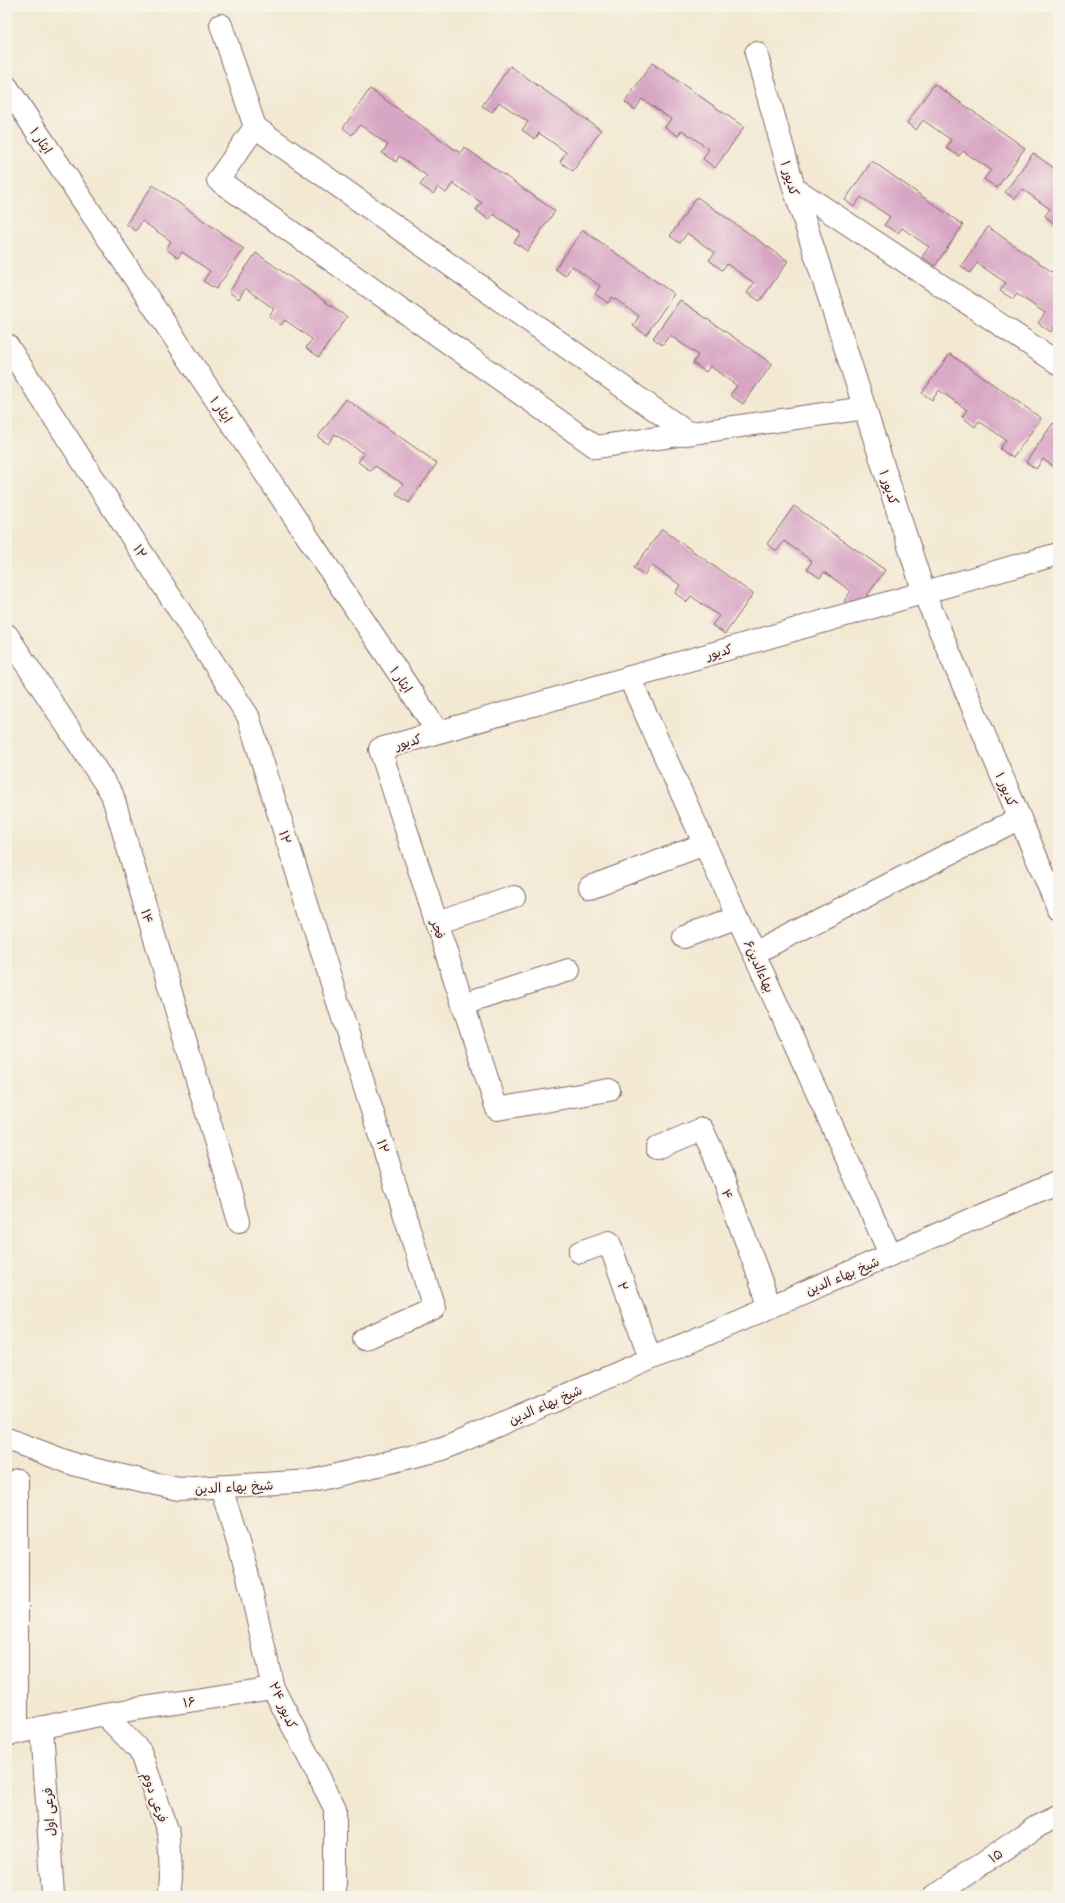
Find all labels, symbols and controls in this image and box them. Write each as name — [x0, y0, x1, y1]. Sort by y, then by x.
street label: ایثار ۱ — [26, 123, 58, 157]
street label: کدیور ۱ — [777, 158, 805, 198]
street label: ایثار ۱ — [206, 392, 238, 426]
street label: کدیور ۱ — [875, 467, 905, 507]
street label: ۱۲ — [129, 540, 153, 562]
street label: کدیور — [703, 638, 735, 664]
street label: ایثار ۱ — [386, 662, 418, 696]
street label: کدیور — [392, 728, 424, 754]
street label: کدیور ۱ — [991, 769, 1023, 810]
street label: ۱۲ — [275, 828, 297, 846]
street label: ۱۴ — [137, 906, 159, 926]
street label: فجر — [427, 916, 451, 941]
street label: ۶بهاءالدين — [740, 937, 780, 995]
street label: ۱۲ — [373, 1137, 395, 1155]
street label: ۴ — [717, 1186, 739, 1202]
street label: شیخ بهاء الدین — [802, 1251, 882, 1300]
street label: ۲ — [614, 1279, 634, 1293]
street label: شیخ بهاء الدین — [505, 1379, 585, 1430]
street label: شیخ بهاء الدین — [194, 1474, 274, 1499]
street label: کدیور ۲۴ — [265, 1678, 303, 1732]
street label: ۱۶ — [181, 1691, 197, 1711]
street label: فرعی دوم — [137, 1769, 173, 1825]
street label: فرعی اول — [37, 1787, 60, 1837]
street label: ۱۵ — [984, 1843, 1006, 1867]

